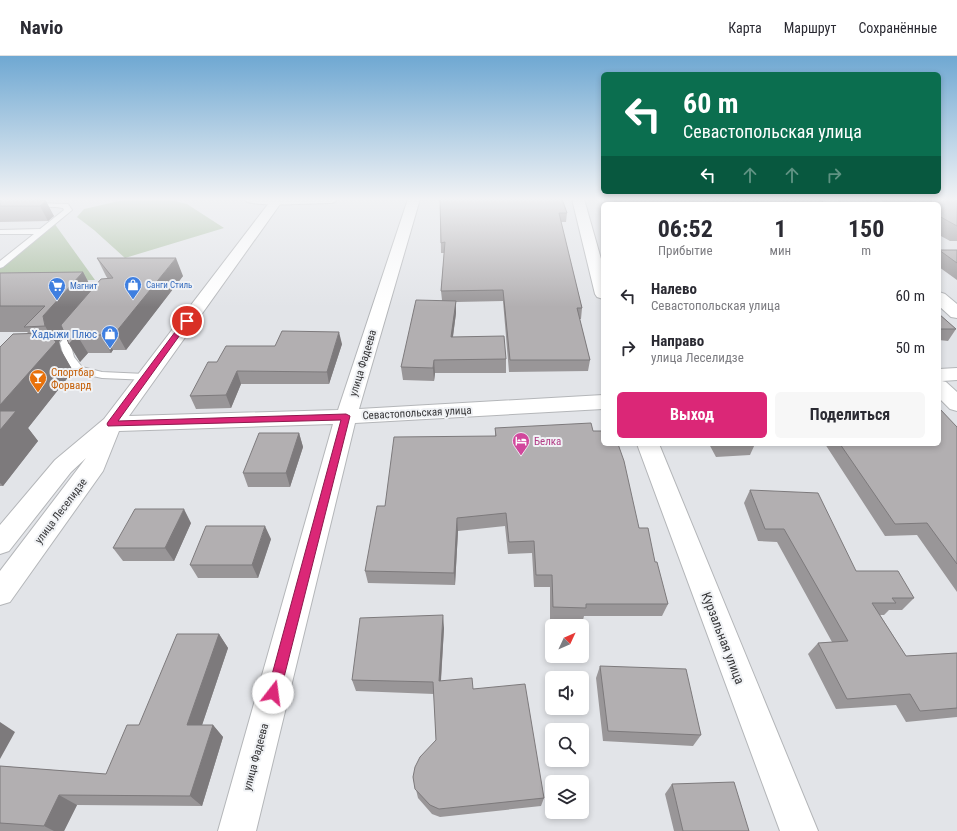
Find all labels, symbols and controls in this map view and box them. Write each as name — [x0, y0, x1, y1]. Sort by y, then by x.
text: Navio — [20, 16, 63, 39]
text: Карта — [728, 20, 762, 36]
text: Маршрут — [784, 20, 836, 36]
text: Сохранённые — [858, 20, 937, 36]
text: 60 m — [683, 87, 739, 120]
icon: left — [617, 88, 669, 140]
text: Севастопольская улица — [683, 121, 862, 142]
icon: left — [697, 164, 719, 186]
icon: ahead — [739, 164, 761, 186]
icon: ahead — [781, 164, 803, 186]
icon: right — [823, 164, 845, 186]
text: 06:52 — [658, 215, 713, 243]
text: 1 — [774, 215, 786, 243]
text: 150 — [848, 215, 884, 243]
text: Прибытие — [658, 243, 713, 258]
text: мин — [770, 243, 791, 258]
text: m — [861, 243, 871, 258]
shop icon: Санги Стиль — [123, 275, 143, 300]
supermarket icon: Магнит — [47, 276, 67, 301]
place label: Санги Стиль — [146, 280, 192, 290]
text: Налево — [651, 280, 697, 298]
place label: Магнит — [70, 281, 98, 291]
icon: left — [617, 285, 639, 307]
text: 60 m — [895, 287, 925, 305]
text: Севастопольская улица — [651, 298, 780, 313]
pin — [170, 304, 204, 338]
icon: arrive — [176, 310, 198, 332]
shop icon: Хадыжи Плюс — [100, 324, 120, 349]
place label: Хадыжи Плюс — [32, 328, 97, 341]
street label: улица Фадеева — [347, 328, 379, 398]
text: Направо — [651, 332, 704, 350]
icon: right — [617, 337, 639, 359]
text: 50 m — [895, 339, 925, 357]
text: улица Леселидзе — [651, 350, 744, 365]
place label: Спортбар Форвард — [51, 366, 94, 392]
bar icon: Спортбар Форвард — [28, 368, 48, 393]
button: Выход — [617, 392, 767, 438]
button: Поделиться — [775, 392, 925, 438]
street label: Севастопольская улица — [362, 404, 472, 422]
hotel icon: Белка — [511, 431, 531, 456]
place label: Белка — [534, 435, 561, 448]
street label: улица Леселидзе — [32, 476, 90, 546]
street label: Курзальная улица — [699, 590, 747, 686]
north arrow — [545, 619, 589, 663]
map controls — [545, 619, 589, 819]
button: sound — [545, 671, 589, 715]
position arrow — [252, 672, 294, 714]
street label: улица Фадеева — [241, 722, 271, 792]
button: search — [545, 723, 589, 767]
button: layers — [545, 775, 589, 819]

